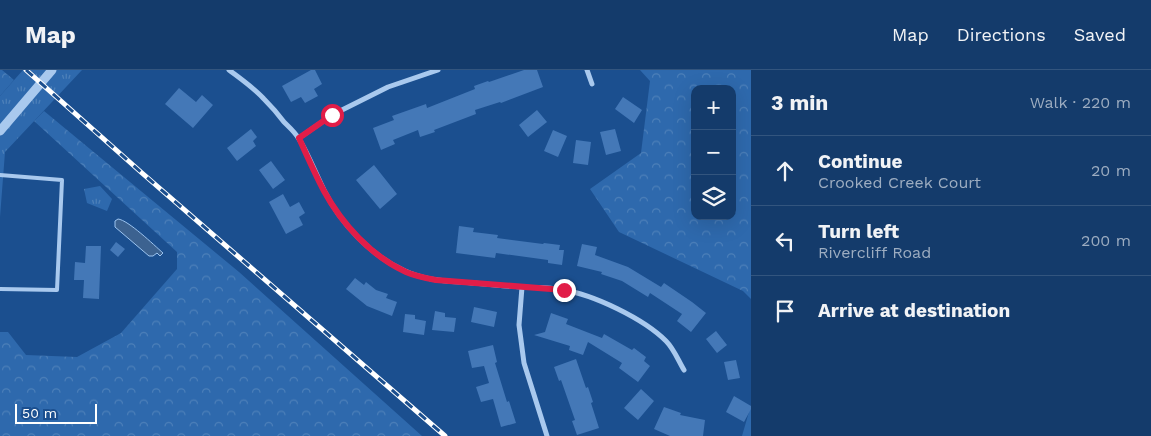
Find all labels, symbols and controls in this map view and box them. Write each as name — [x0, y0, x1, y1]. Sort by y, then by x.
text: Map — [25, 21, 76, 49]
text: Map — [892, 24, 929, 45]
text: Directions — [957, 24, 1046, 45]
text: Saved — [1074, 24, 1126, 45]
map controls — [691, 85, 736, 220]
button: + — [691, 85, 736, 130]
text: 3 min — [771, 90, 828, 115]
text: Walk · 220 m — [1030, 93, 1131, 112]
route start — [321, 104, 344, 127]
button: − — [691, 130, 736, 175]
text: Continue — [818, 150, 902, 173]
icon: ahead — [771, 157, 799, 185]
text: 20 m — [1091, 161, 1131, 180]
text: Crooked Creek Court — [818, 173, 981, 192]
button: layers — [691, 175, 736, 220]
text: Turn left — [818, 220, 899, 243]
icon: left — [771, 227, 799, 255]
text: 200 m — [1081, 231, 1131, 250]
text: Rivercliff Road — [818, 243, 931, 262]
route end — [553, 279, 576, 302]
icon: arrive — [771, 297, 799, 325]
text: Arrive at destination — [818, 299, 1010, 322]
scale bar — [15, 401, 98, 424]
text: 50 m — [22, 405, 57, 421]

